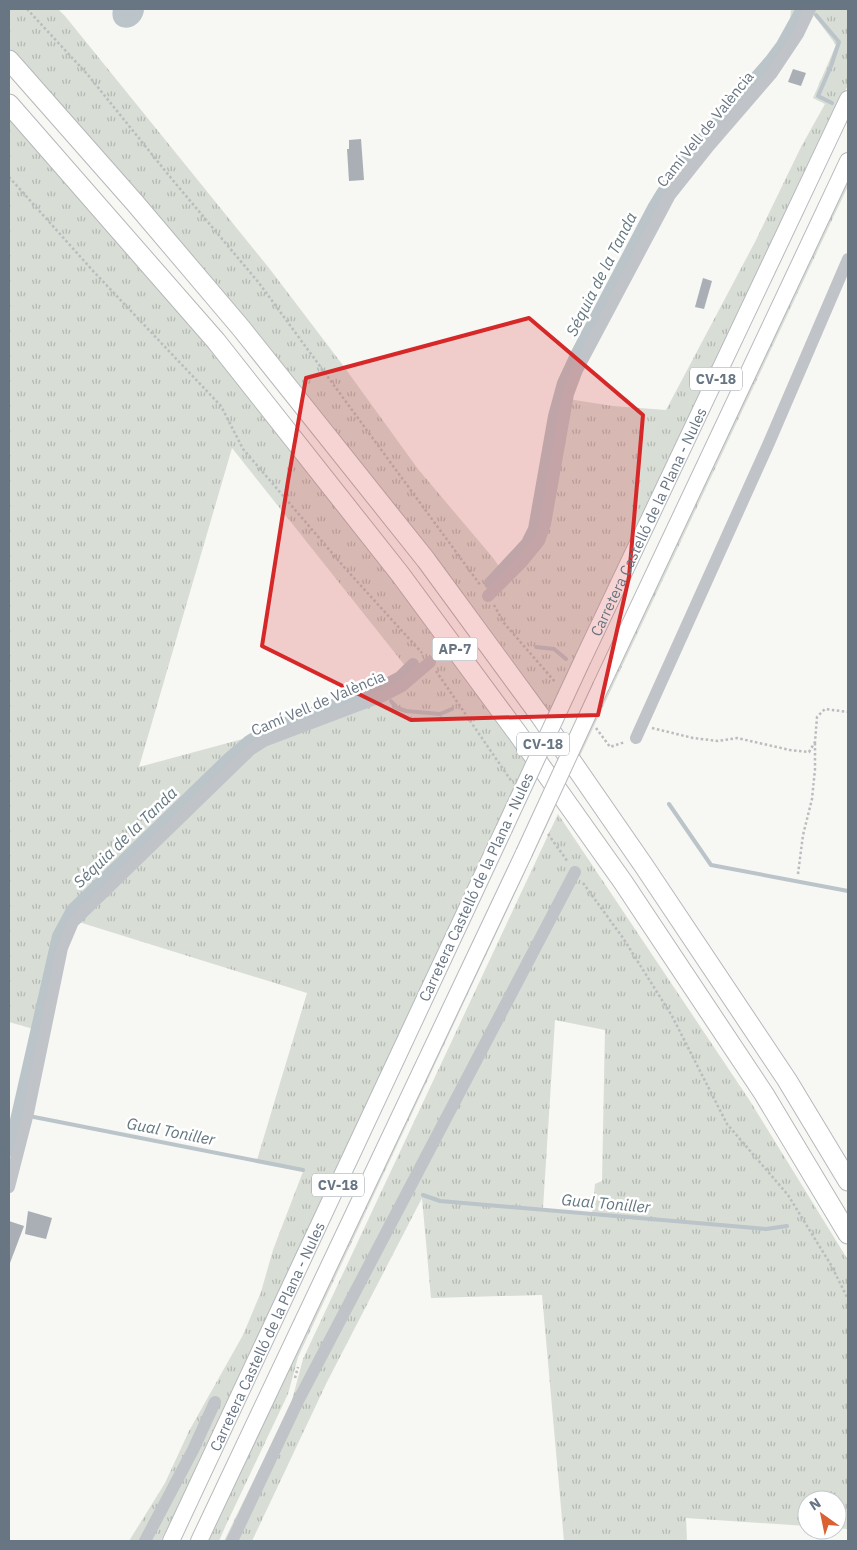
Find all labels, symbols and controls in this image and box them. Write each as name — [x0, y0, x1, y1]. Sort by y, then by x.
street label: Camí Vell de València — [652, 67, 758, 191]
water label: Séquia de la Tanda — [561, 209, 641, 339]
road number: CV-18 — [690, 368, 742, 390]
street label: Carretera Castelló de la Plana - Nules — [586, 404, 710, 639]
road number: AP-7 — [432, 638, 478, 661]
street label: Camí Vell de València — [248, 666, 388, 740]
road number: CV-18 — [517, 732, 569, 756]
street label: Carretera Castelló de la Plana - Nules — [414, 769, 538, 1005]
water label: Séquia de la Tanda — [69, 782, 181, 892]
water label: Gual Toniller — [125, 1113, 218, 1150]
road number: CV-18 — [312, 1174, 364, 1196]
water label: Gual Toniller — [561, 1189, 652, 1217]
street label: Carretera Castelló de la Plana - Nules — [205, 1219, 328, 1454]
north arrow — [797, 1490, 847, 1540]
text: N — [806, 1494, 824, 1514]

